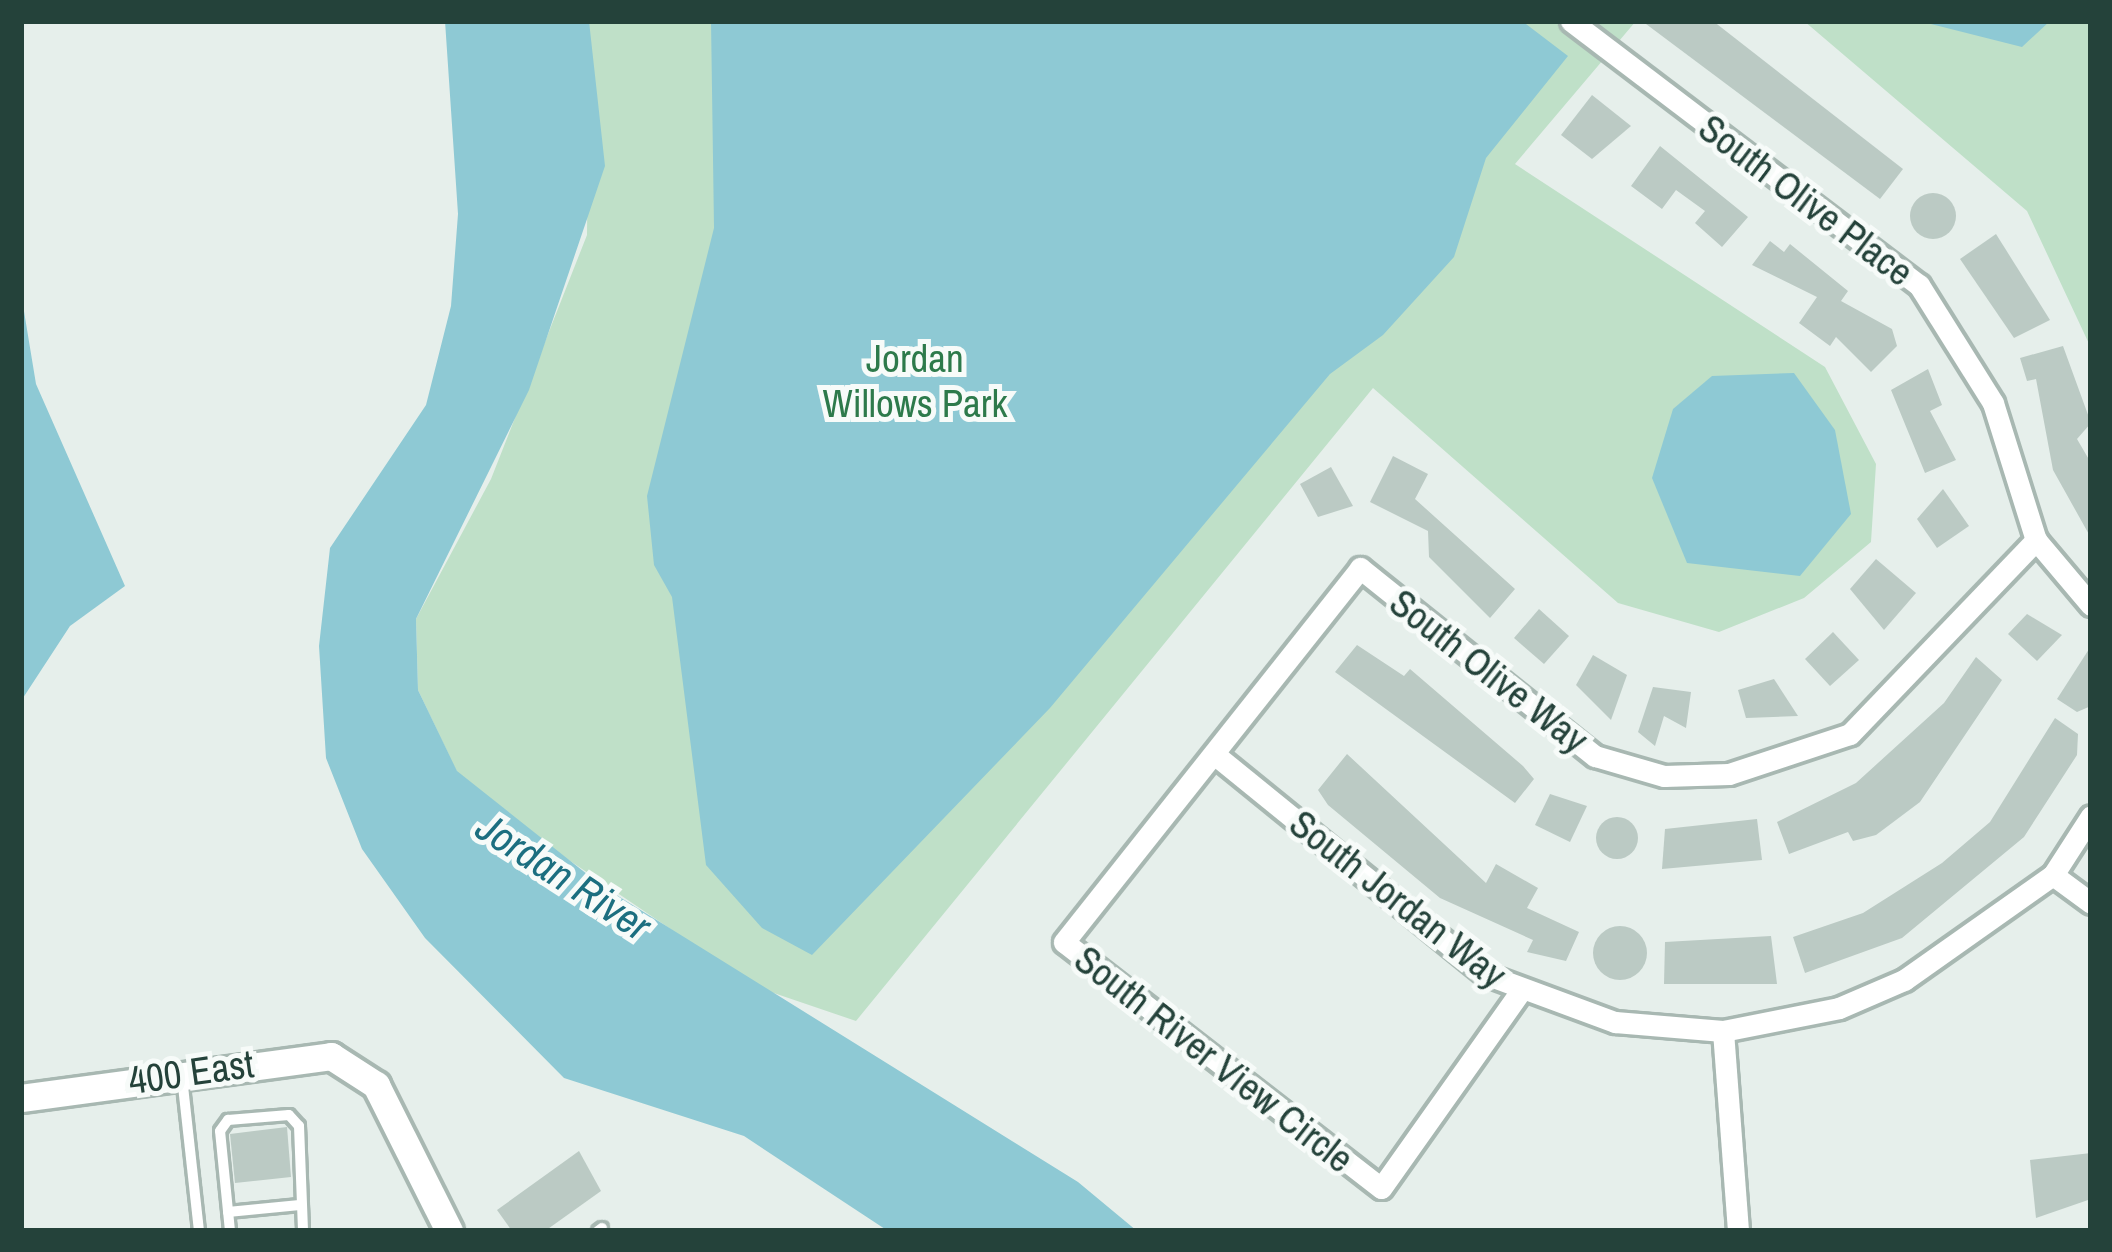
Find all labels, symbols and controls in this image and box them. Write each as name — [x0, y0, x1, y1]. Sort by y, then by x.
street label: South Olive Place — [1690, 104, 1922, 296]
park label: Jordan Willows Park — [823, 336, 1007, 427]
street label: South Olive Way — [1381, 579, 1597, 763]
street label: South Jordan Way — [1280, 800, 1516, 998]
water label: Jordan River — [468, 801, 660, 951]
street label: South River View Circle — [1065, 936, 1363, 1182]
street label: 400 East — [125, 1040, 257, 1104]

